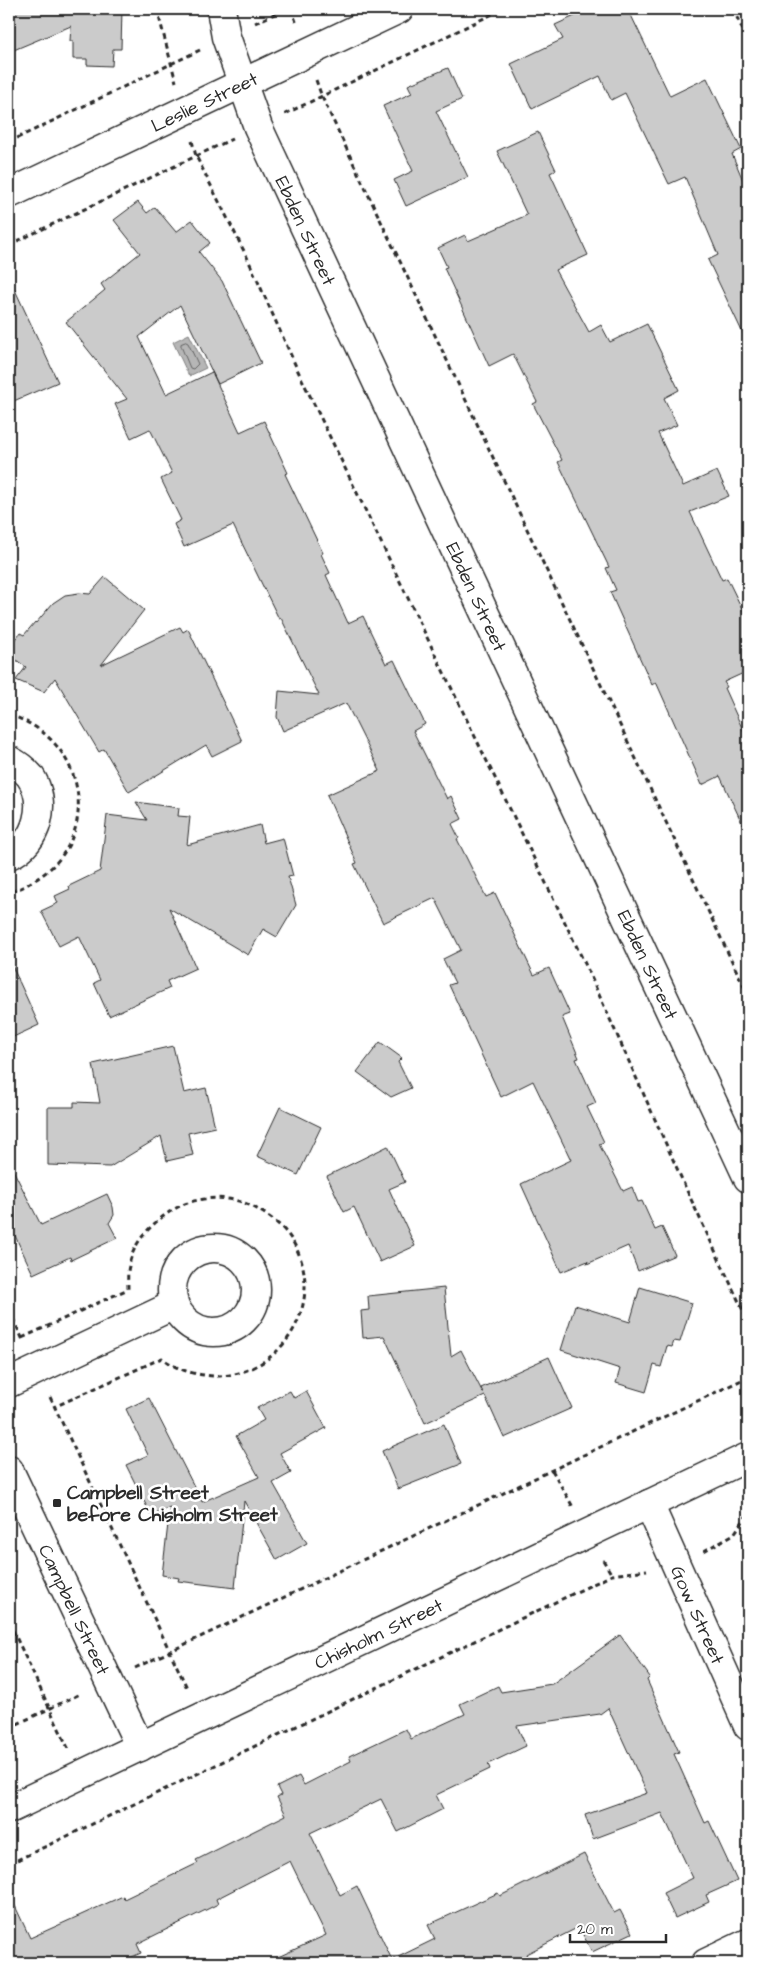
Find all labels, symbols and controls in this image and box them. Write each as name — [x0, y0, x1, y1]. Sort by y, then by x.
street label: Leslie Street — [147, 66, 263, 140]
street label: Ebden Street — [268, 172, 342, 290]
street label: Ebden Street — [438, 538, 513, 656]
street label: Ebden Street — [610, 906, 684, 1024]
place label: Campbell Street before Chisholm Street — [67, 1480, 278, 1529]
marker: Campbell Street before Chisholm Street — [51, 1497, 63, 1509]
street label: Campbell Street — [31, 1540, 116, 1680]
street label: Gow Street — [663, 1561, 731, 1669]
street label: Chisholm Street — [310, 1592, 448, 1677]
scale bar — [570, 1912, 666, 1944]
text: 20 m — [577, 1919, 613, 1940]

